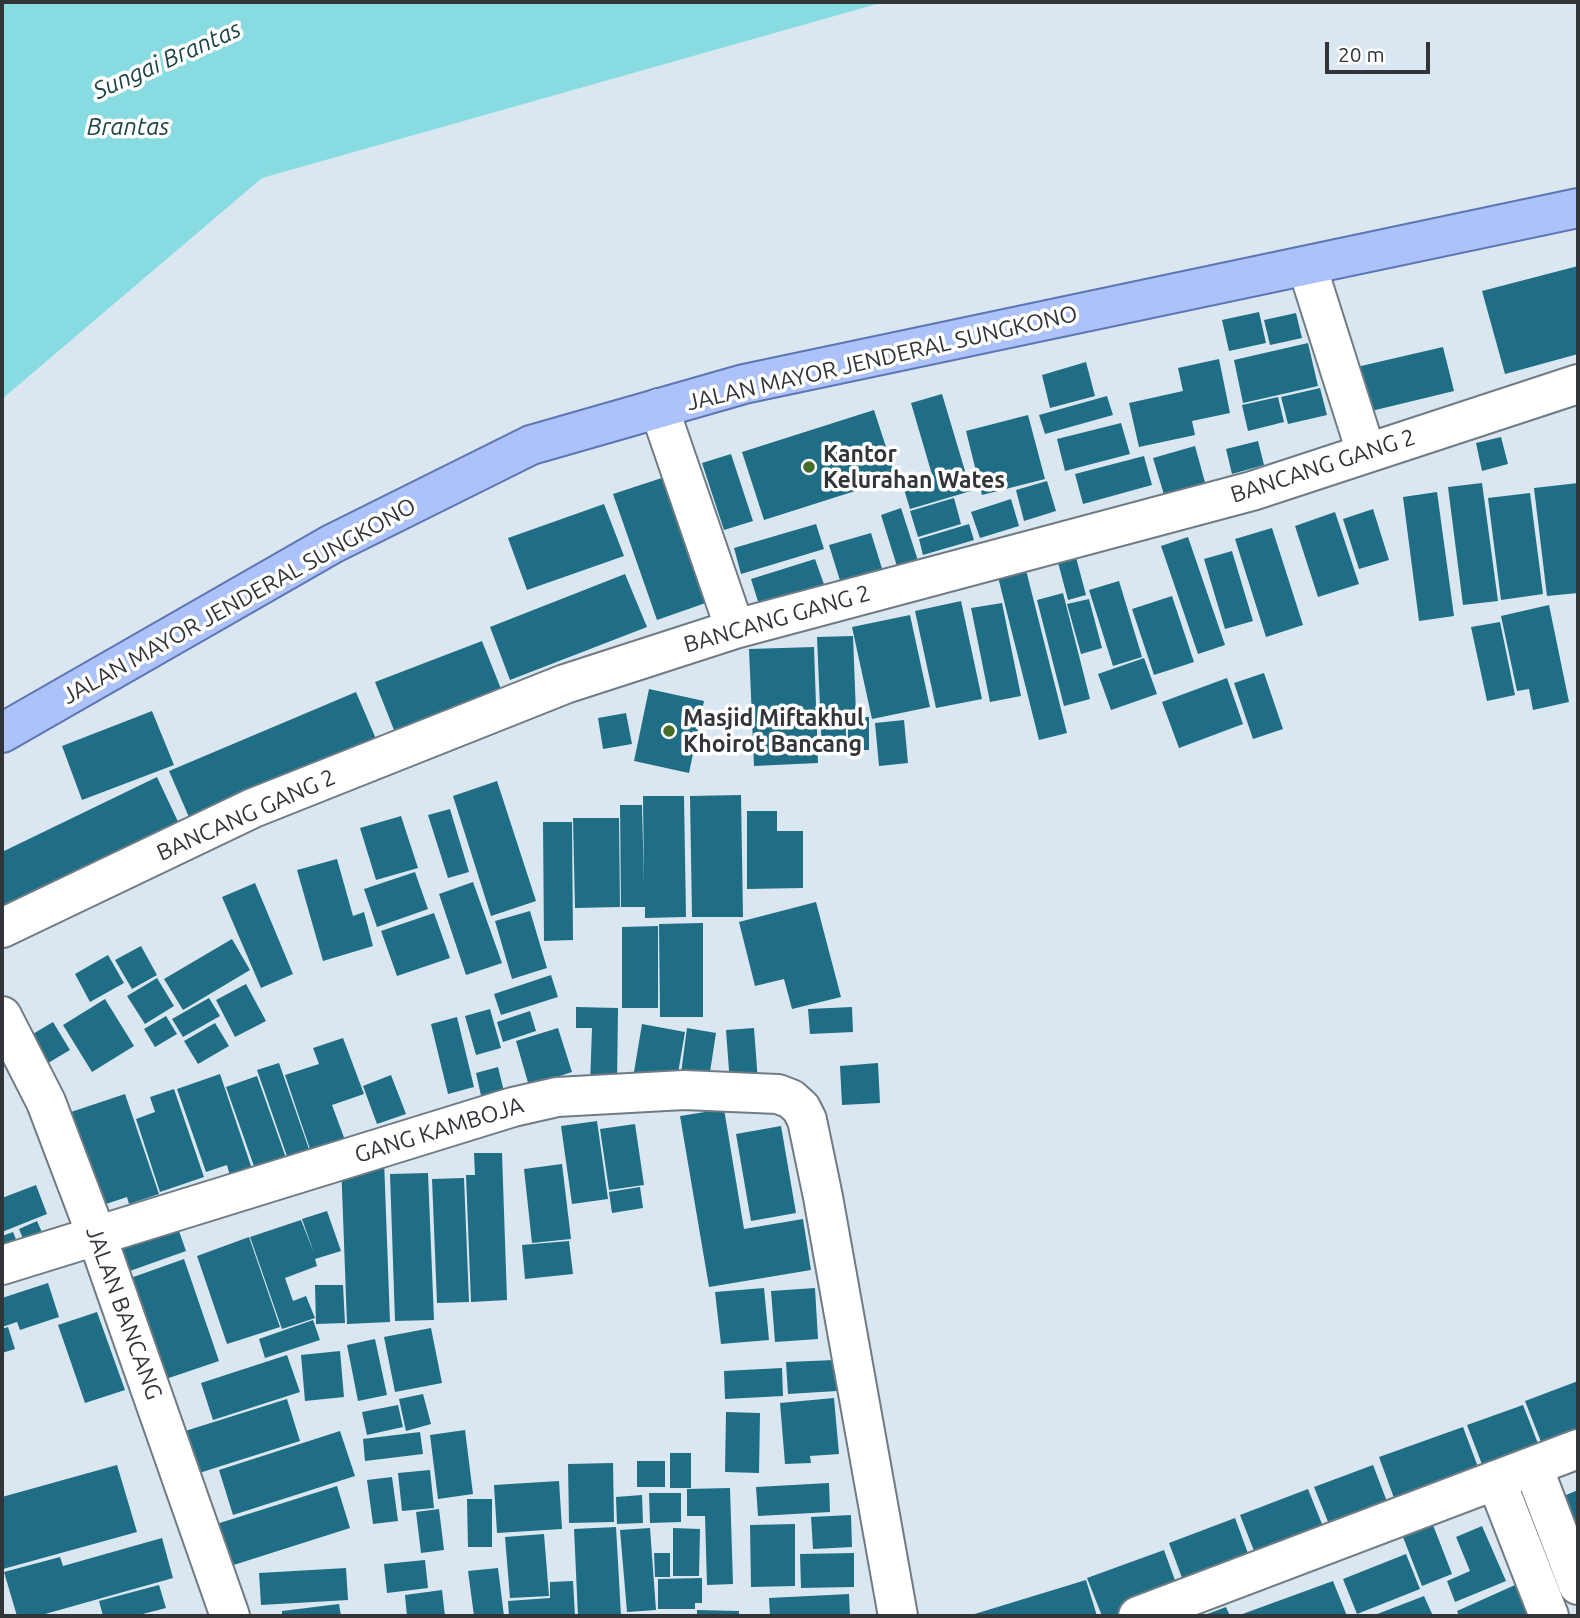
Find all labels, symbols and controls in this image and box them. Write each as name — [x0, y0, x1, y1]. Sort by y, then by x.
water label: Sungai Brantas — [89, 15, 245, 105]
scale bar — [1328, 28, 1433, 72]
text: 20 m — [1338, 42, 1385, 66]
water label: Brantas — [87, 113, 169, 141]
street label: JALAN MAYOR JENDERAL SUNGKONO — [684, 300, 1080, 416]
street label: BANCANG GANG 2 — [1227, 423, 1419, 509]
place label: Kantor Kelurahan Wates — [823, 440, 1005, 494]
marker: Kantor Kelurahan Wates — [801, 459, 817, 475]
street label: JALAN MAYOR JENDERAL SUNGKONO — [57, 492, 421, 710]
street label: BANCANG GANG 2 — [681, 579, 873, 659]
place label: Masjid Miftakhul Khoirot Bancang — [683, 704, 864, 758]
marker: Masjid Miftakhul Khoirot Bancang — [661, 723, 677, 739]
street label: BANCANG GANG 2 — [152, 763, 340, 867]
street label: GANG KAMBOJA — [351, 1091, 527, 1169]
street label: JALAN BANCANG — [80, 1223, 168, 1403]

